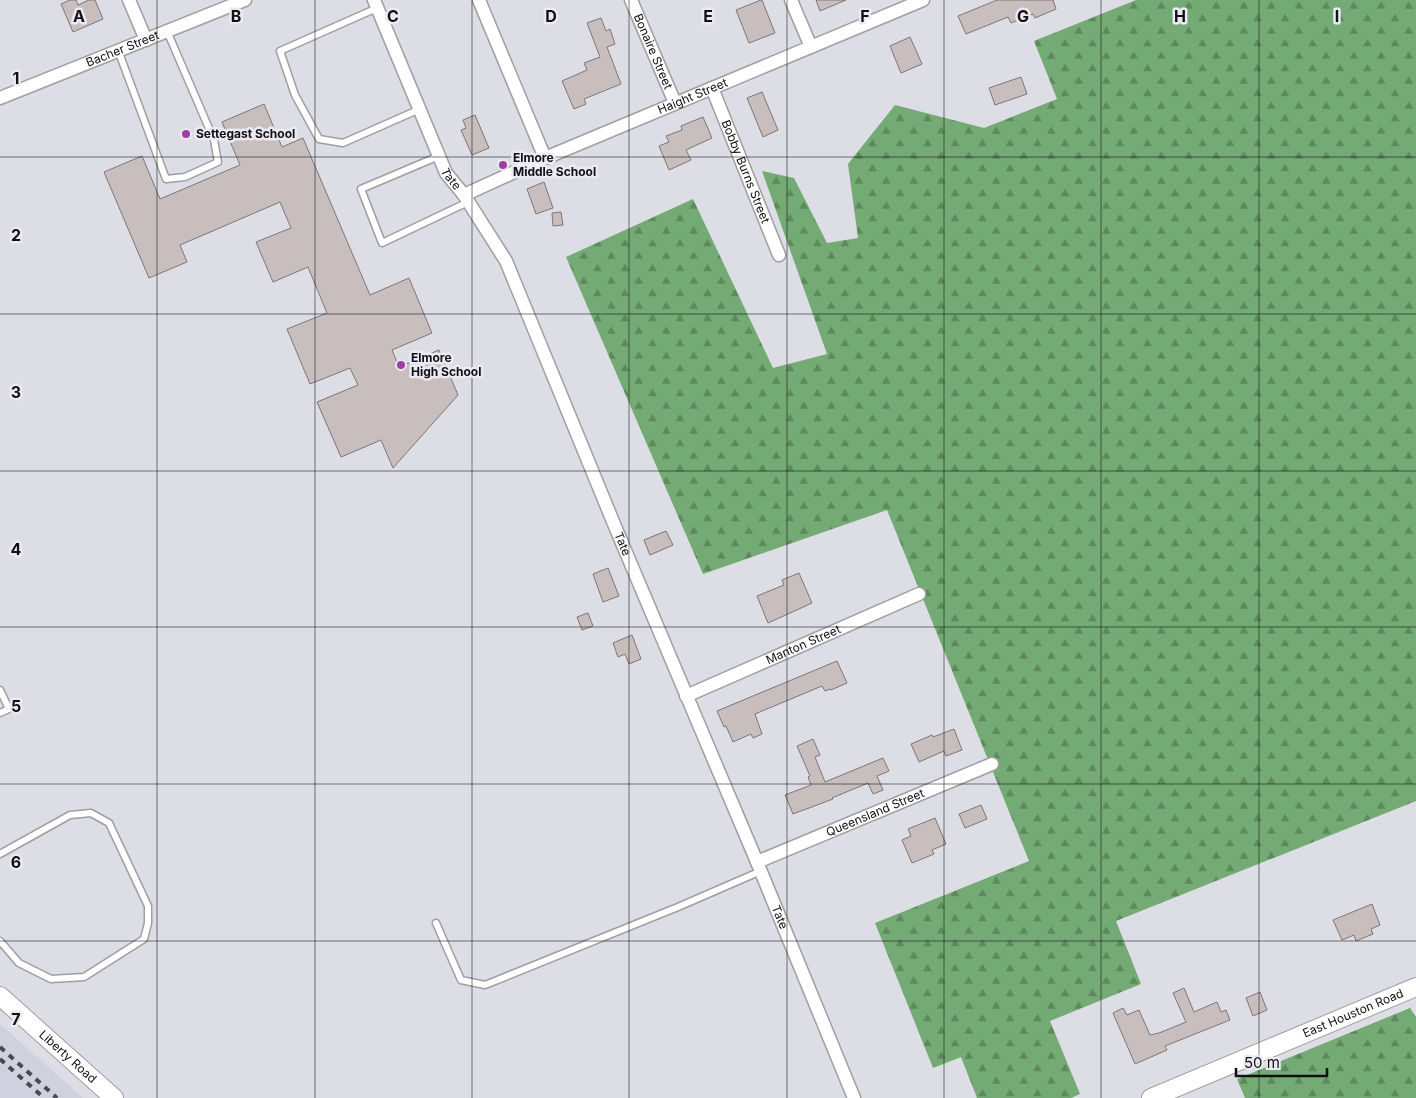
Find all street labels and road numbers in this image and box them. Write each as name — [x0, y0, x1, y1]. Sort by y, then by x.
street label: Bonaire Street — [631, 11, 676, 91]
street label: Bacher Street — [84, 27, 161, 70]
street label: Haight Street — [655, 75, 730, 117]
street label: Bobby Burns Street — [719, 117, 773, 225]
street label: Tate — [438, 166, 465, 193]
street label: Tate — [611, 530, 635, 558]
street label: Manton Street — [763, 621, 843, 667]
street label: Queensland Street — [824, 785, 926, 839]
street label: Tate — [769, 903, 792, 931]
street label: East Houston Road — [1300, 985, 1405, 1041]
street label: Liberty Road — [36, 1027, 100, 1086]

